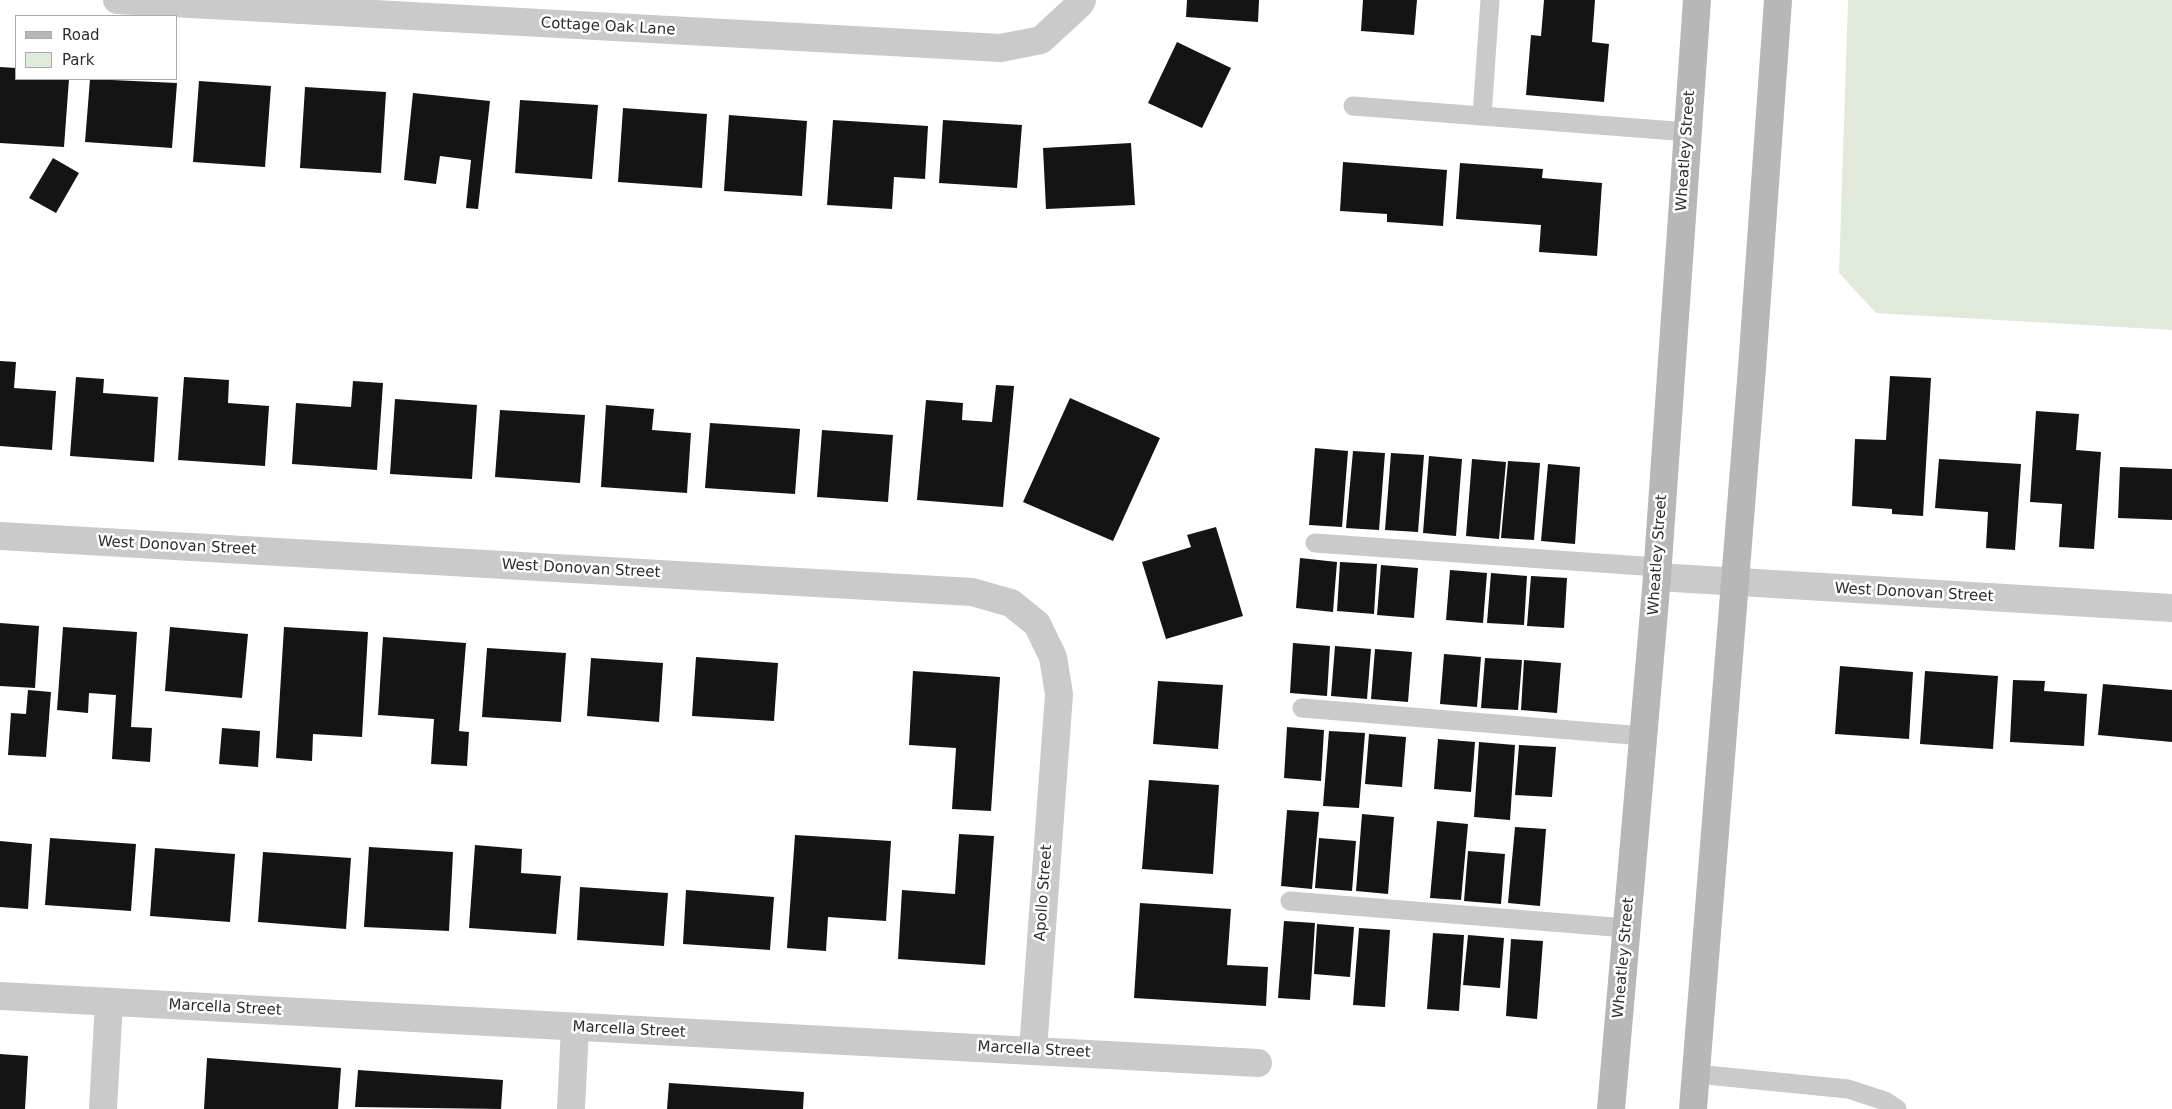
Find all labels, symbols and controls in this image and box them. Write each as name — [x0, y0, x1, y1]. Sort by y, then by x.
street label: Cottage Oak Lane — [540, 14, 676, 40]
legend — [15, 15, 178, 80]
text: Road — [62, 26, 100, 44]
text: Park — [62, 51, 94, 69]
street label: Wheatley Street — [1673, 90, 1699, 212]
street label: Wheatley Street — [1645, 494, 1671, 616]
street label: West Donovan Street — [97, 533, 257, 559]
street label: West Donovan Street — [501, 556, 661, 582]
street label: West Donovan Street — [1834, 580, 1994, 606]
street label: Apollo Street — [1032, 844, 1056, 942]
street label: Wheatley Street — [1610, 897, 1638, 1019]
street label: Marcella Street — [168, 996, 282, 1020]
street label: Marcella Street — [572, 1018, 686, 1042]
street label: Marcella Street — [977, 1038, 1091, 1062]

